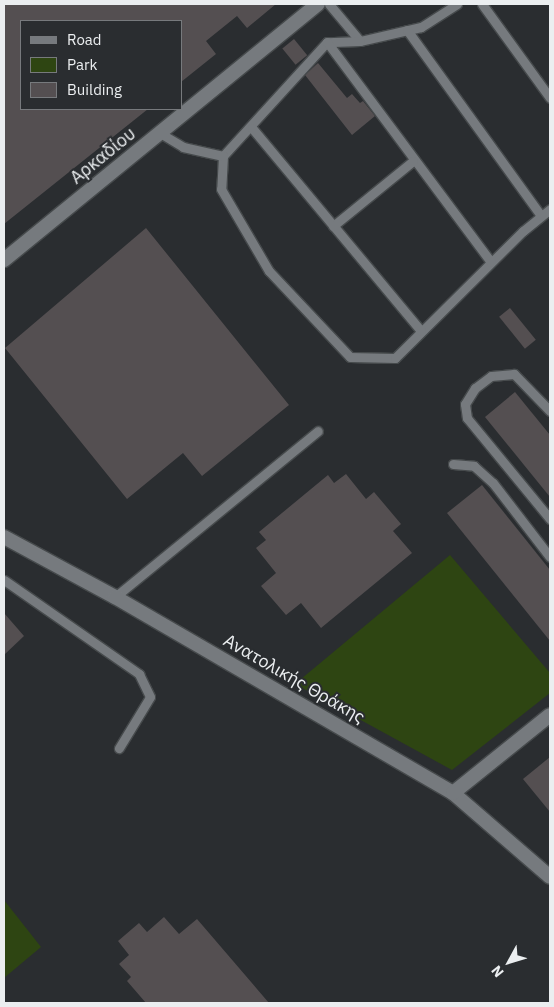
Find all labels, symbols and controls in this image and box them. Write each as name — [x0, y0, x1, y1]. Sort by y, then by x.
legend — [20, 20, 182, 110]
text: Road — [67, 30, 102, 49]
text: Park — [67, 55, 97, 74]
text: Building — [67, 80, 122, 99]
street label: Αρκαδίου — [66, 123, 140, 189]
street label: Ανατολικής Θράκης — [219, 630, 369, 728]
north arrow — [484, 937, 534, 987]
text: N — [487, 962, 508, 981]

